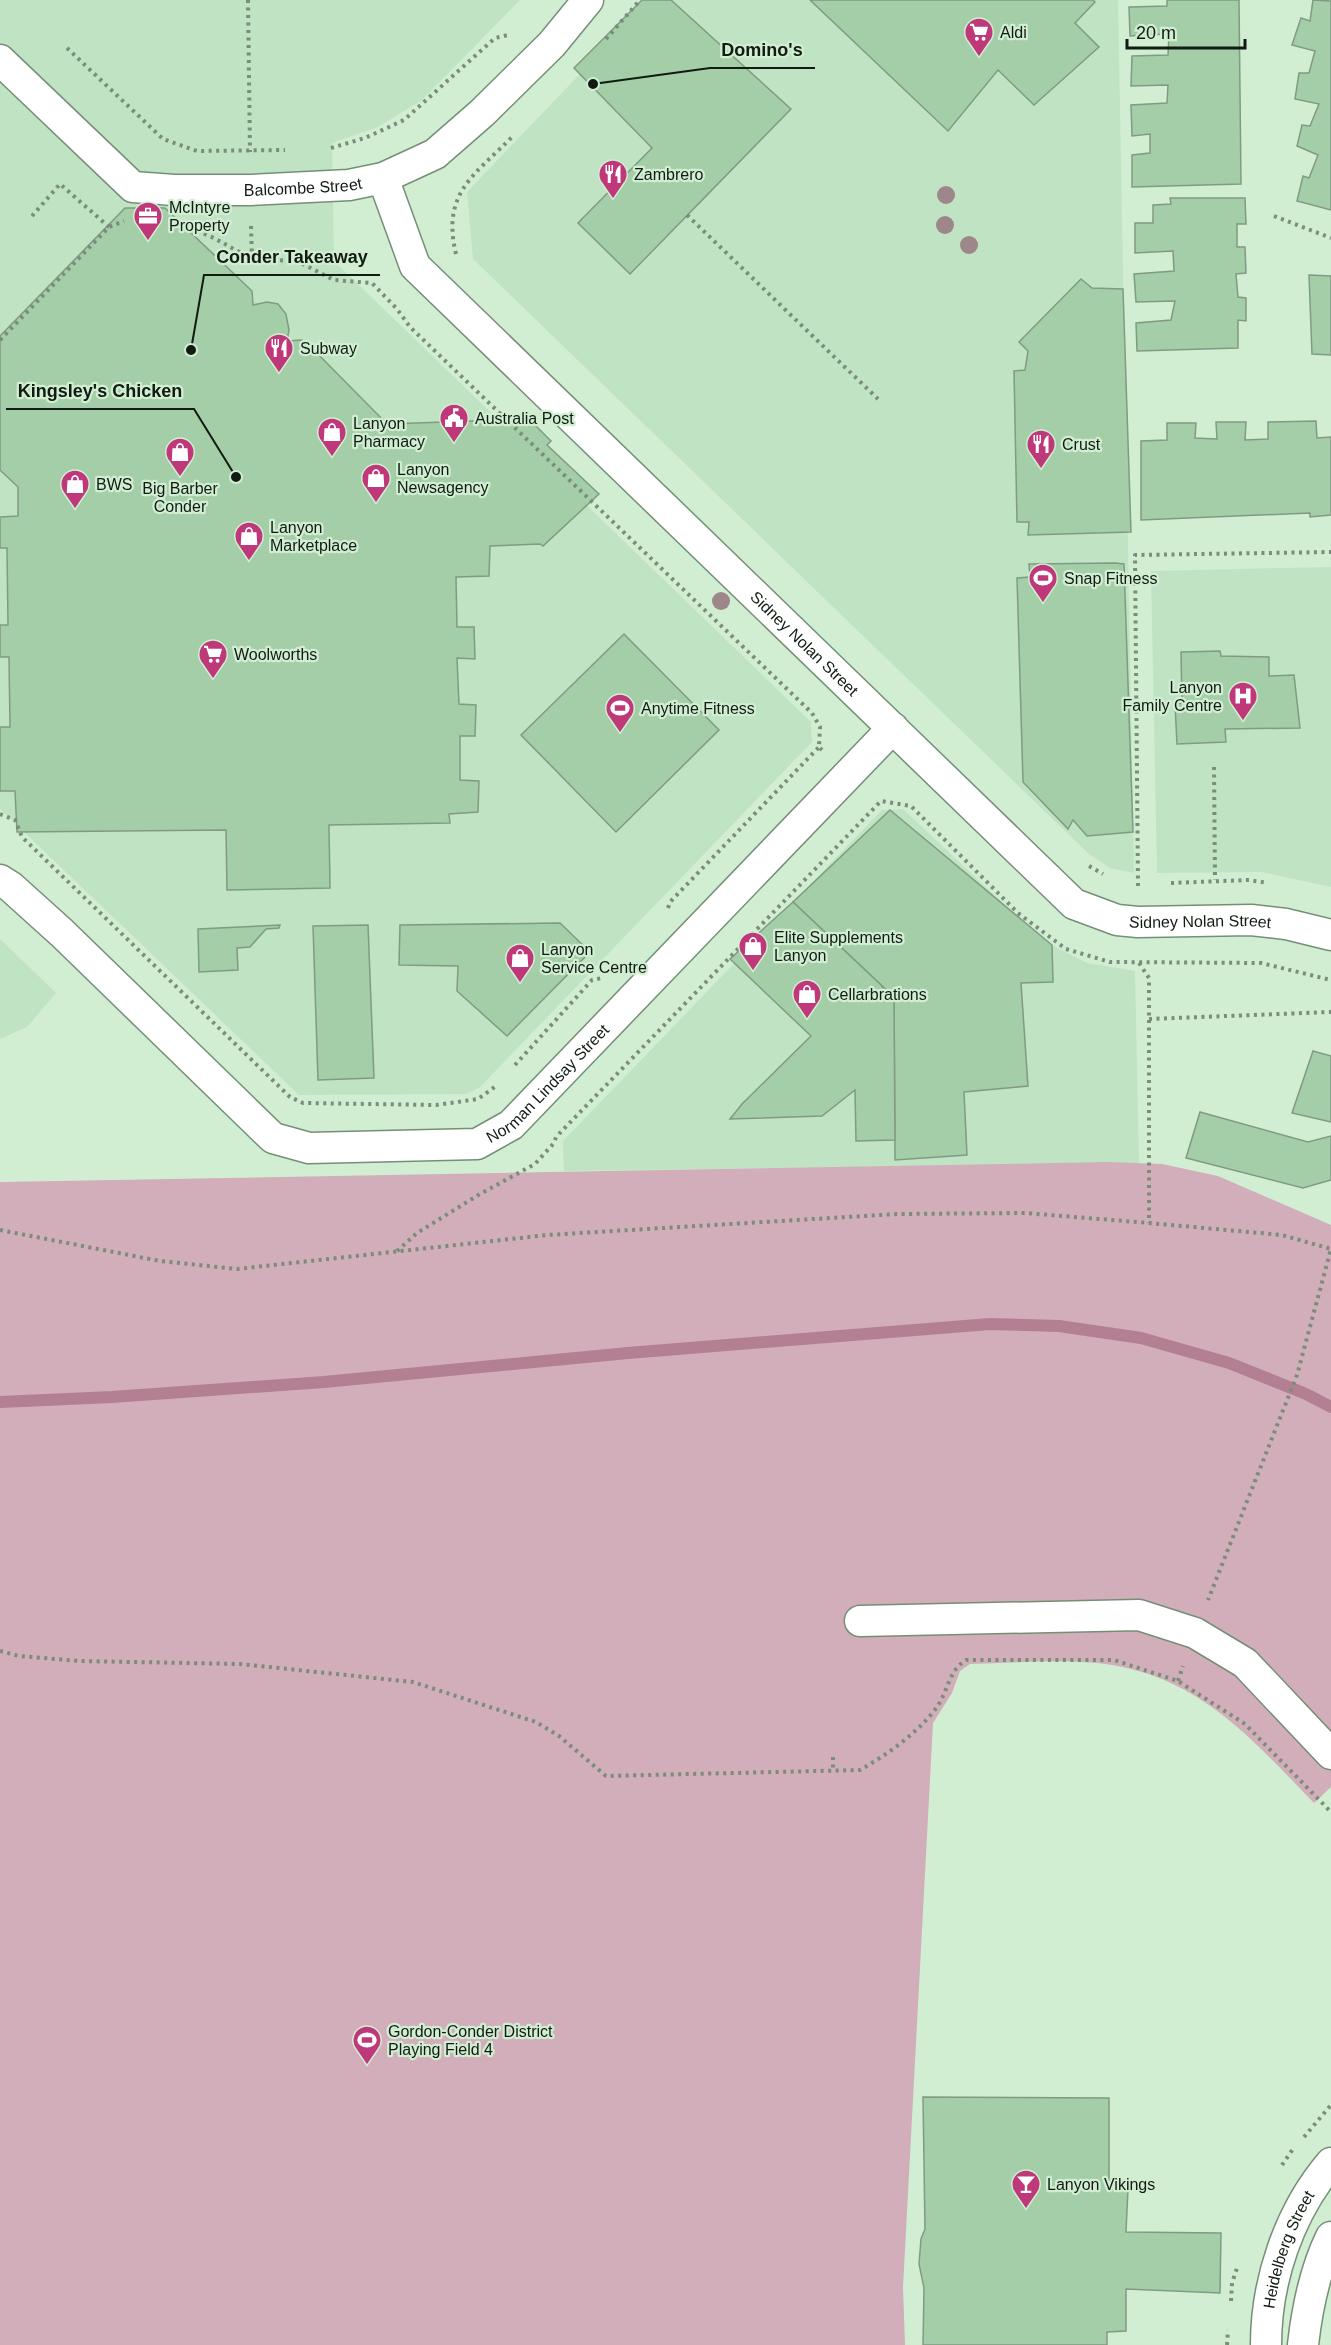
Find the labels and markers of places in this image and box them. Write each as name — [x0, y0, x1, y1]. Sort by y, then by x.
supermarket icon: Aldi — [963, 16, 995, 58]
place label: Aldi — [1000, 24, 1027, 41]
callout: Domino's — [710, 32, 815, 68]
restaurant icon: Zambrero — [597, 158, 629, 200]
place label: Zambrero — [634, 166, 703, 183]
place label: McIntyre Property — [169, 199, 230, 234]
office icon: McIntyre Property — [132, 200, 164, 242]
callout: Conder Takeaway — [204, 239, 380, 275]
restaurant icon: Subway — [263, 332, 295, 374]
place label: Subway — [300, 340, 357, 357]
callout: Kingsley's Chicken — [6, 373, 194, 409]
public building icon: Australia Post — [438, 402, 470, 444]
place label: Australia Post — [475, 410, 574, 427]
place label: Lanyon Pharmacy — [353, 415, 425, 450]
shop icon: Lanyon Pharmacy — [316, 416, 348, 458]
restaurant icon: Crust — [1025, 428, 1057, 470]
shop icon: Big Barber Conder — [164, 436, 196, 478]
place label: Crust — [1062, 436, 1101, 453]
place label: Lanyon Newsagency — [397, 461, 489, 496]
shop icon: Lanyon Newsagency — [360, 462, 392, 504]
shop icon: BWS — [59, 468, 91, 510]
place label: BWS — [96, 476, 132, 493]
place label: Big Barber Conder — [142, 480, 218, 515]
place label: Lanyon Marketplace — [270, 519, 357, 554]
shop icon: Lanyon Marketplace — [233, 520, 265, 562]
sports icon: Snap Fitness — [1027, 562, 1059, 604]
place label: Snap Fitness — [1064, 570, 1157, 587]
supermarket icon: Woolworths — [197, 638, 229, 680]
place label: Woolworths — [234, 646, 317, 663]
place label: Lanyon Family Centre — [1122, 679, 1222, 714]
hospital icon: Lanyon Family Centre — [1227, 680, 1259, 722]
sports icon: Anytime Fitness — [604, 692, 636, 734]
place label: Anytime Fitness — [641, 700, 755, 717]
place label: Elite Supplements Lanyon — [774, 929, 903, 964]
shop icon: Elite Supplements Lanyon — [737, 930, 769, 972]
place label: Lanyon Service Centre — [541, 941, 647, 976]
shop icon: Lanyon Service Centre — [504, 942, 536, 984]
shop icon: Cellarbrations — [791, 978, 823, 1020]
place label: Cellarbrations — [828, 986, 927, 1003]
place label: Gordon-Conder District Playing Field 4 — [388, 2023, 553, 2058]
sports icon: Gordon-Conder District Playing Field 4 — [351, 2024, 383, 2066]
bar icon: Lanyon Vikings — [1010, 2168, 1042, 2210]
place label: Lanyon Vikings — [1047, 2176, 1155, 2193]

